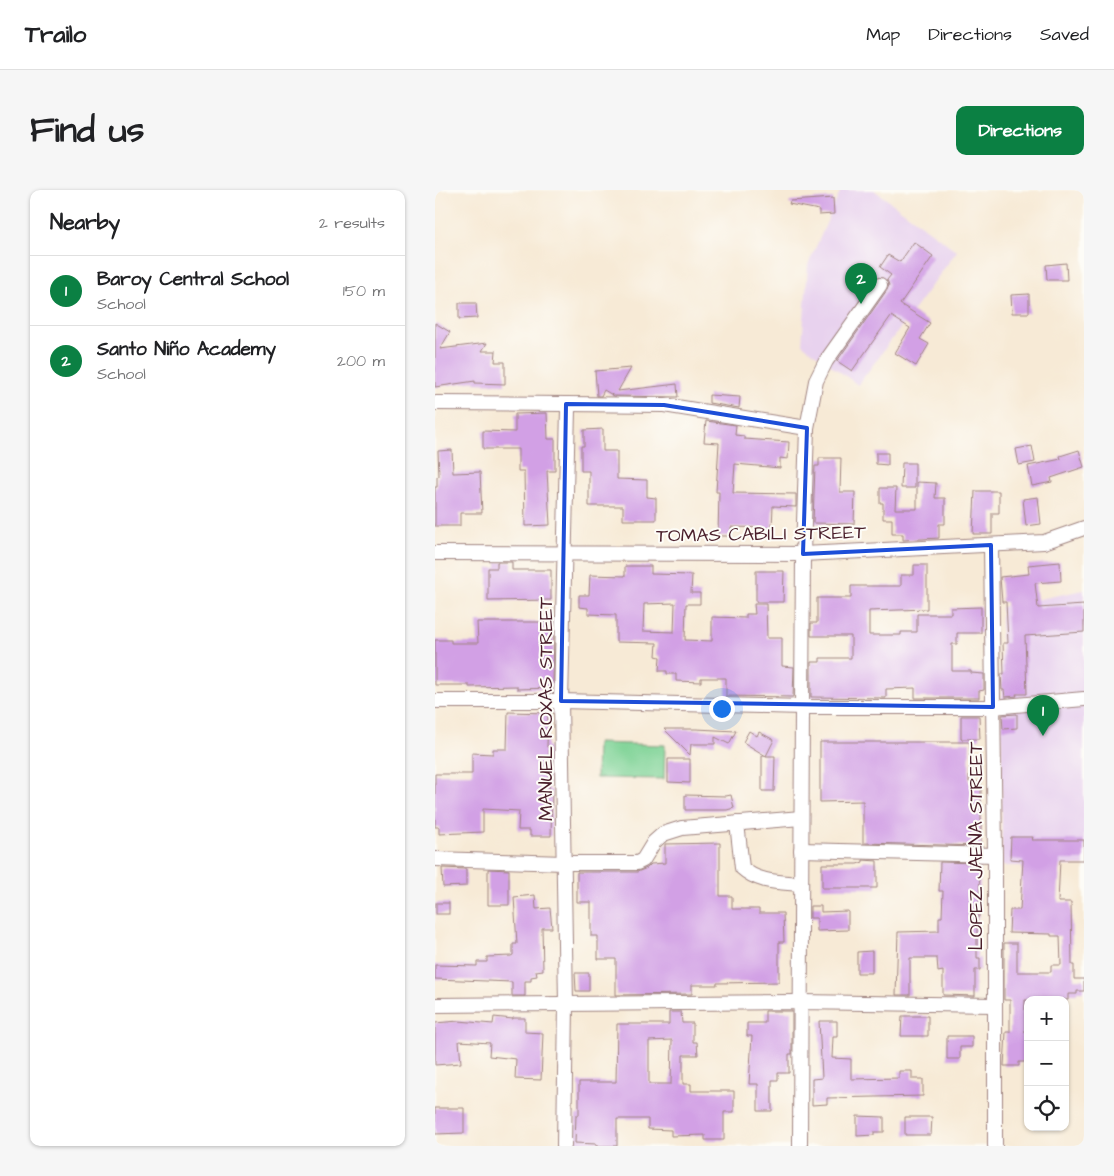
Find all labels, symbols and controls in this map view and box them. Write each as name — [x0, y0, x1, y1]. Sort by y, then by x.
text: Trailo — [25, 18, 86, 52]
text: Map — [866, 22, 900, 47]
text: Directions — [928, 22, 1012, 47]
text: Saved — [1040, 22, 1089, 47]
text: Find us — [30, 106, 144, 155]
button: Directions — [956, 106, 1084, 155]
text: Nearby — [50, 208, 120, 237]
text: 2 results — [319, 212, 385, 234]
pin: 2 — [845, 263, 877, 304]
text: Baroy Central School — [97, 266, 289, 293]
text: 1 — [65, 280, 67, 302]
text: 150 m — [343, 280, 385, 302]
text: School — [97, 293, 146, 315]
text: Santo Niño Academy — [97, 336, 276, 363]
text: 2 — [61, 350, 71, 372]
text: 200 m — [337, 350, 385, 372]
text: School — [97, 363, 146, 385]
street label: TOMAS CABILI STREET — [656, 519, 866, 550]
street label: MANUEL ROXAS STREET — [533, 597, 560, 821]
pin: 1 — [1027, 695, 1059, 736]
your location — [709, 696, 735, 722]
street label: LOPEZ JAENA STREET — [963, 741, 990, 950]
map controls — [1024, 996, 1069, 1131]
button: + — [1024, 996, 1069, 1041]
button: − — [1024, 1041, 1069, 1086]
button: locate — [1024, 1086, 1069, 1131]

